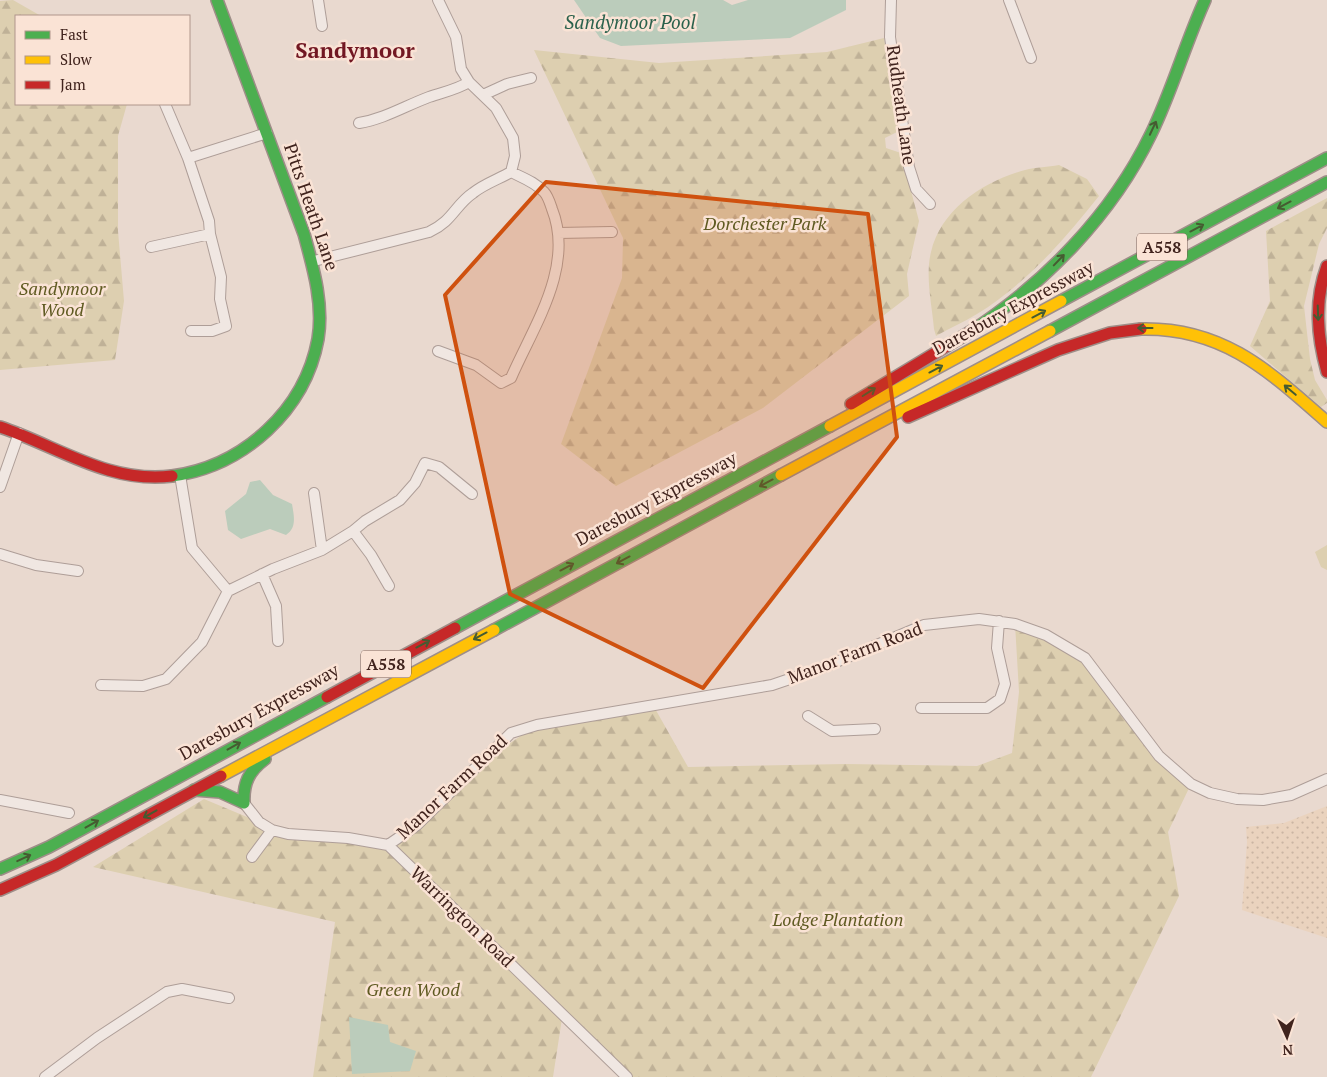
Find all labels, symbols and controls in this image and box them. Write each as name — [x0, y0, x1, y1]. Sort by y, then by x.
water label: Sandymoor Pool — [564, 9, 696, 34]
legend — [15, 15, 190, 105]
text: Fast — [60, 24, 88, 44]
district label: Sandymoor — [295, 35, 415, 64]
street label: Rudheath Lane — [882, 43, 922, 166]
text: Slow — [60, 49, 93, 69]
text: Jam — [60, 74, 86, 94]
one-way arrow — [1148, 121, 1158, 136]
street label: Pitts Heath Lane — [279, 140, 345, 274]
one-way arrow — [1277, 201, 1292, 210]
park label: Dorchester Park — [703, 211, 827, 235]
one-way arrow — [1190, 223, 1205, 233]
road number: A558 — [1137, 233, 1187, 260]
one-way arrow — [1053, 253, 1065, 266]
street label: Daresbury Expressway — [928, 254, 1098, 360]
park label: Sandymoor Wood — [19, 276, 106, 321]
one-way arrow — [1313, 305, 1323, 321]
one-way arrow — [1031, 308, 1045, 318]
one-way arrow — [1137, 323, 1153, 333]
one-way arrow — [929, 363, 943, 373]
one-way arrow — [1284, 385, 1297, 396]
one-way arrow — [862, 387, 876, 397]
street label: Daresbury Expressway — [571, 445, 741, 551]
one-way arrow — [759, 478, 774, 488]
one-way arrow — [616, 555, 631, 565]
one-way arrow — [559, 562, 574, 572]
street label: Manor Farm Road — [784, 615, 925, 689]
one-way arrow — [473, 632, 488, 641]
one-way arrow — [416, 639, 431, 649]
road number: A558 — [361, 651, 411, 678]
street label: Daresbury Expressway — [174, 657, 344, 765]
street label: Manor Farm Road — [391, 729, 512, 844]
one-way arrow — [227, 741, 242, 751]
one-way arrow — [142, 809, 157, 819]
one-way arrow — [84, 818, 98, 828]
one-way arrow — [16, 853, 31, 862]
street label: Warrington Road — [405, 860, 520, 972]
park label: Lodge Plantation — [772, 907, 903, 931]
park label: Green Wood — [366, 977, 460, 1001]
north arrow — [1262, 1012, 1312, 1062]
text: N — [1282, 1041, 1294, 1060]

